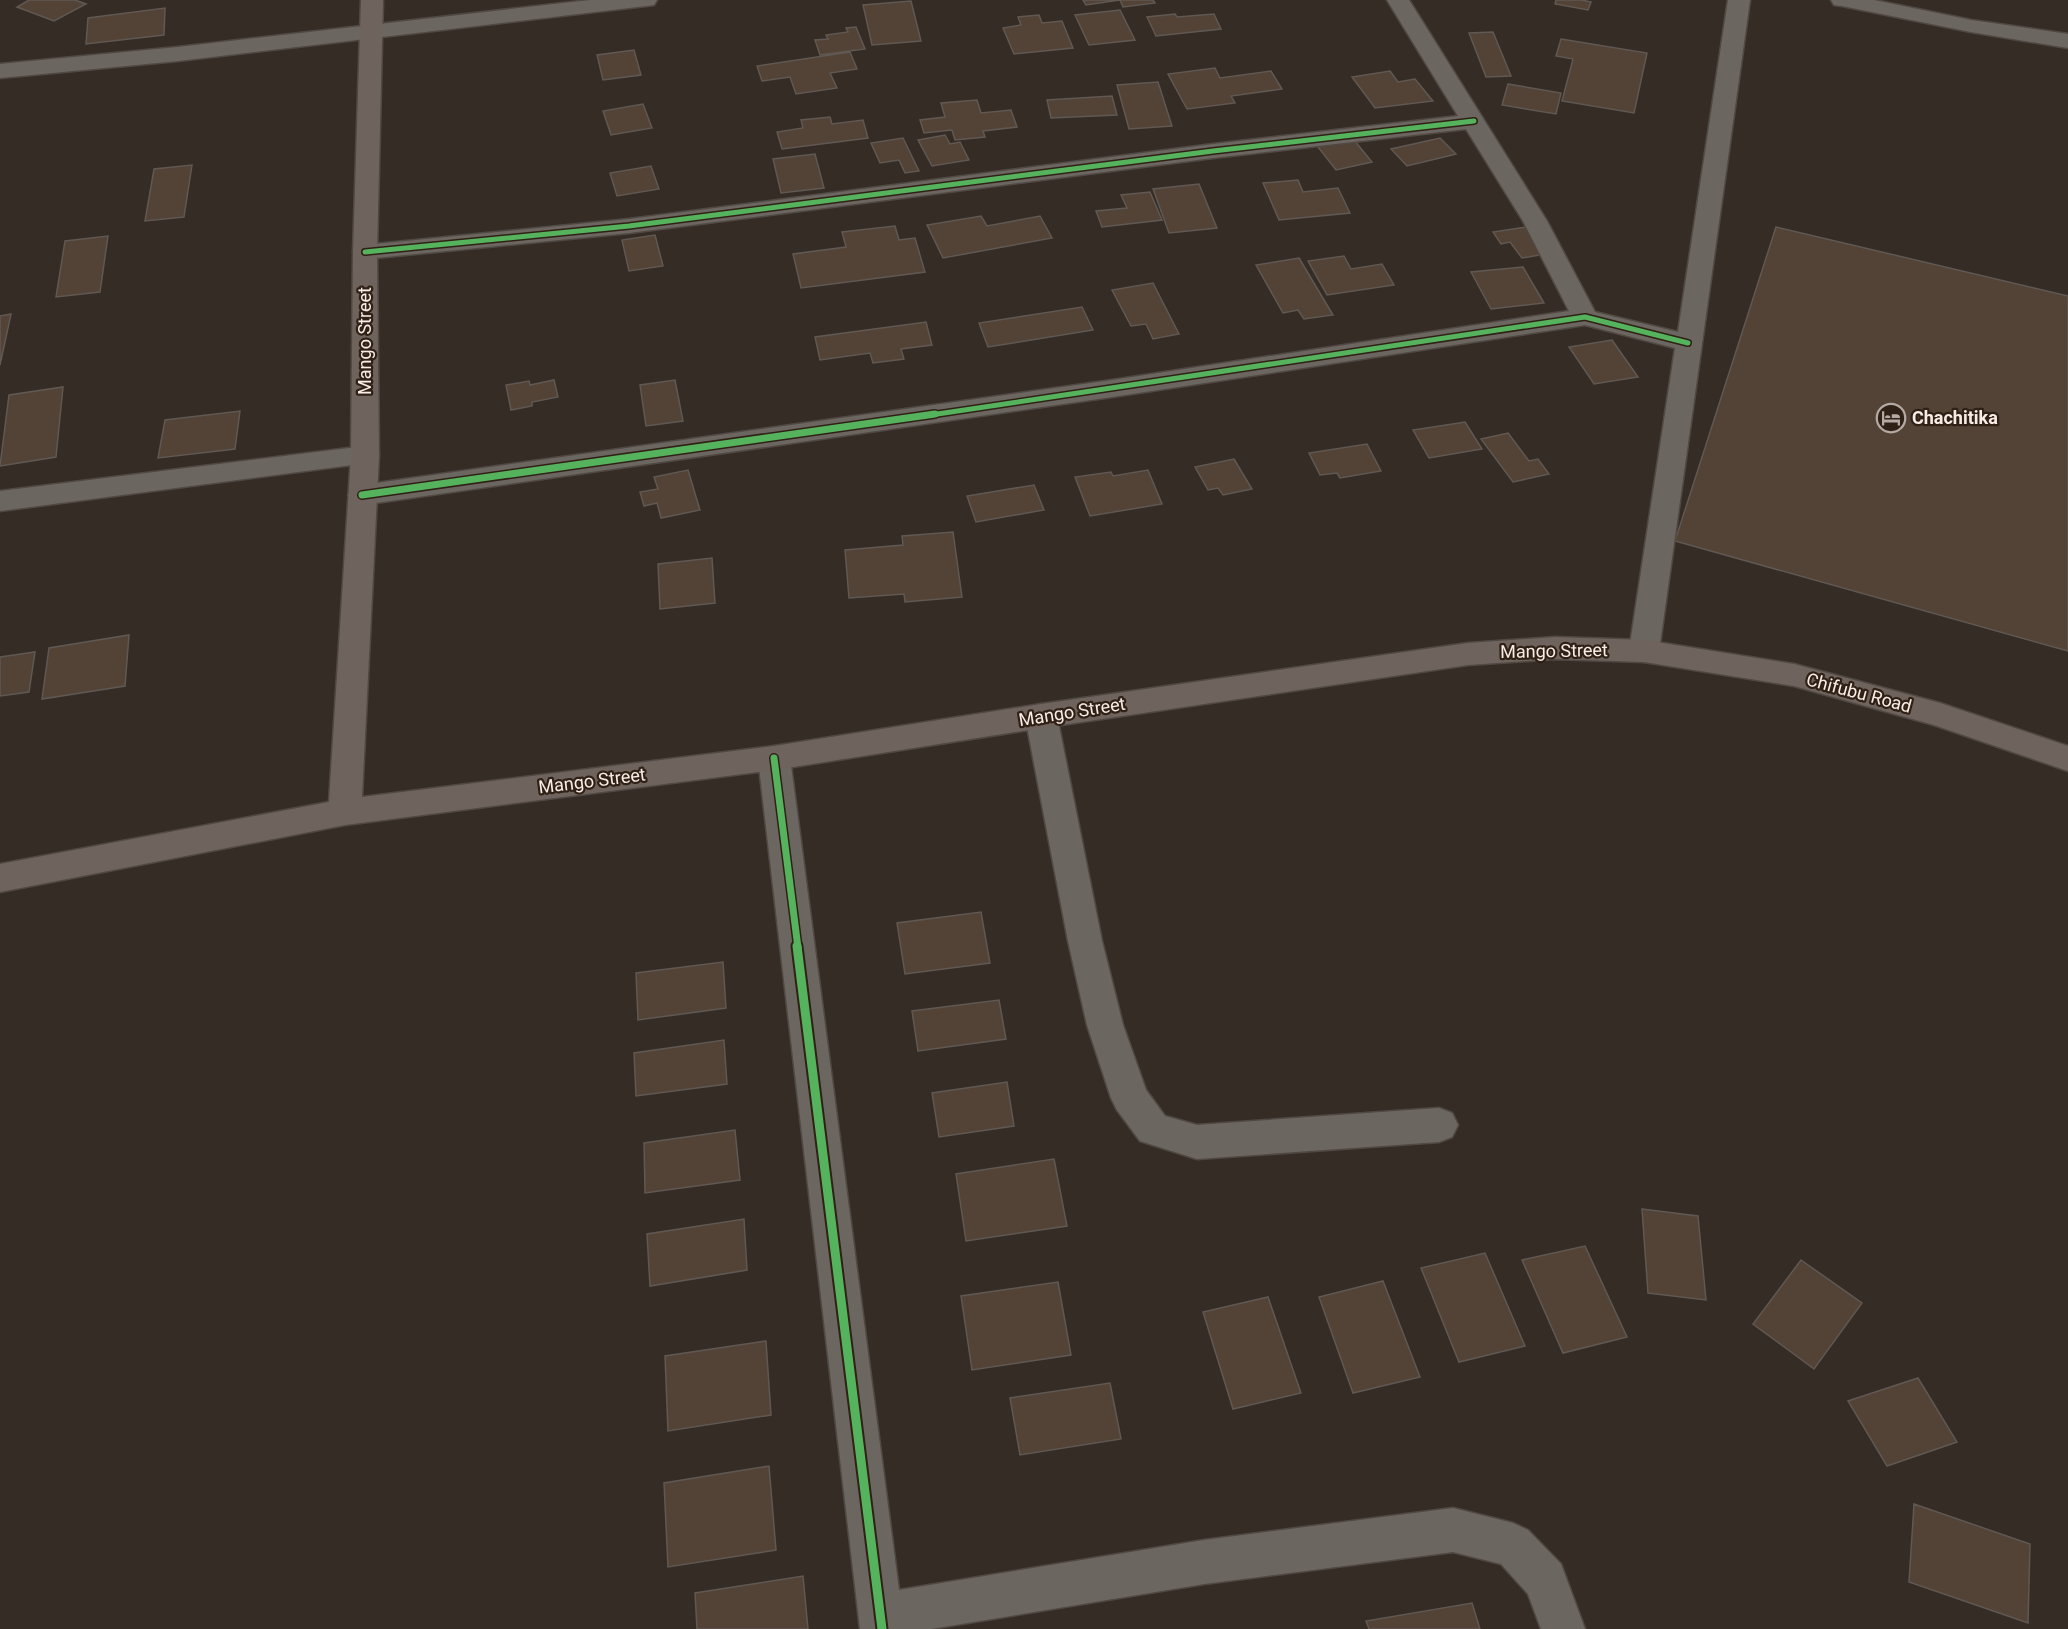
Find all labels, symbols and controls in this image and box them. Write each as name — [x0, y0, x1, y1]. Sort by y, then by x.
street label: Mango Street — [354, 287, 375, 395]
hotel icon: Chachitika — [1875, 402, 1907, 434]
place label: Chachitika — [1912, 407, 1998, 428]
street label: Mango Street — [1500, 639, 1608, 662]
street label: Chifubu Road — [1804, 668, 1914, 717]
street label: Mango Street — [1017, 693, 1127, 730]
street label: Mango Street — [537, 764, 647, 797]

